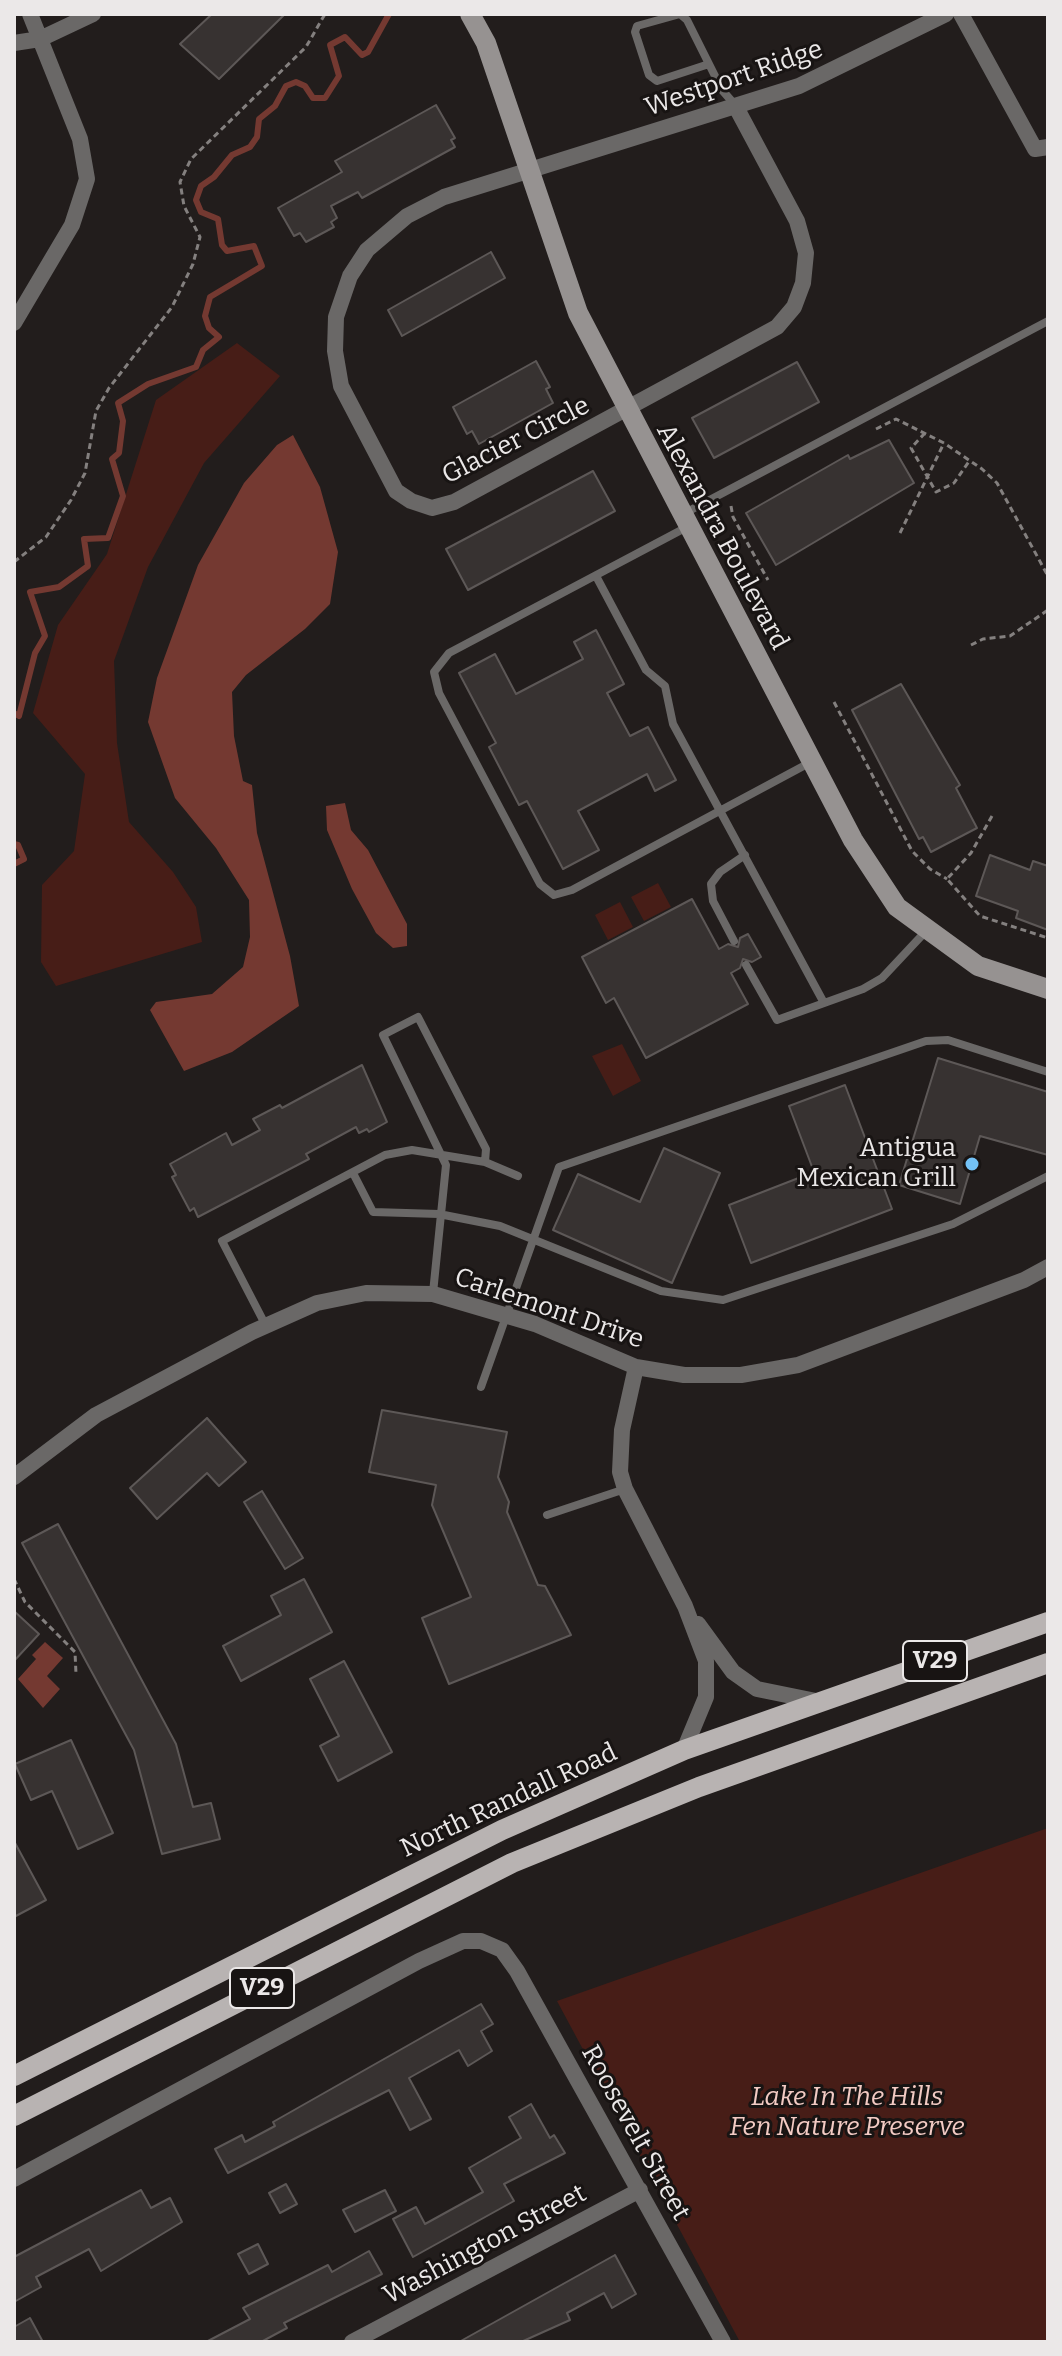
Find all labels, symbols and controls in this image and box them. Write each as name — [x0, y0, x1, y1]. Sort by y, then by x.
street label: Westport Ridge — [641, 34, 827, 124]
street label: Glacier Circle — [437, 391, 595, 491]
street label: Alexandra Boulevard — [649, 419, 795, 655]
place label: Antigua Mexican Grill — [796, 1133, 956, 1194]
marker: Antigua Mexican Grill — [963, 1155, 981, 1173]
street label: Carlemont Drive — [450, 1262, 648, 1356]
road number: V29 — [903, 1641, 967, 1681]
street label: North Randall Road — [396, 1737, 622, 1865]
road number: V29 — [230, 1968, 294, 2008]
street label: Roosevelt Street — [574, 2040, 696, 2226]
park label: Lake In The Hills Fen Nature Preserve — [730, 2082, 964, 2144]
street label: Washington Street — [378, 2178, 592, 2312]

